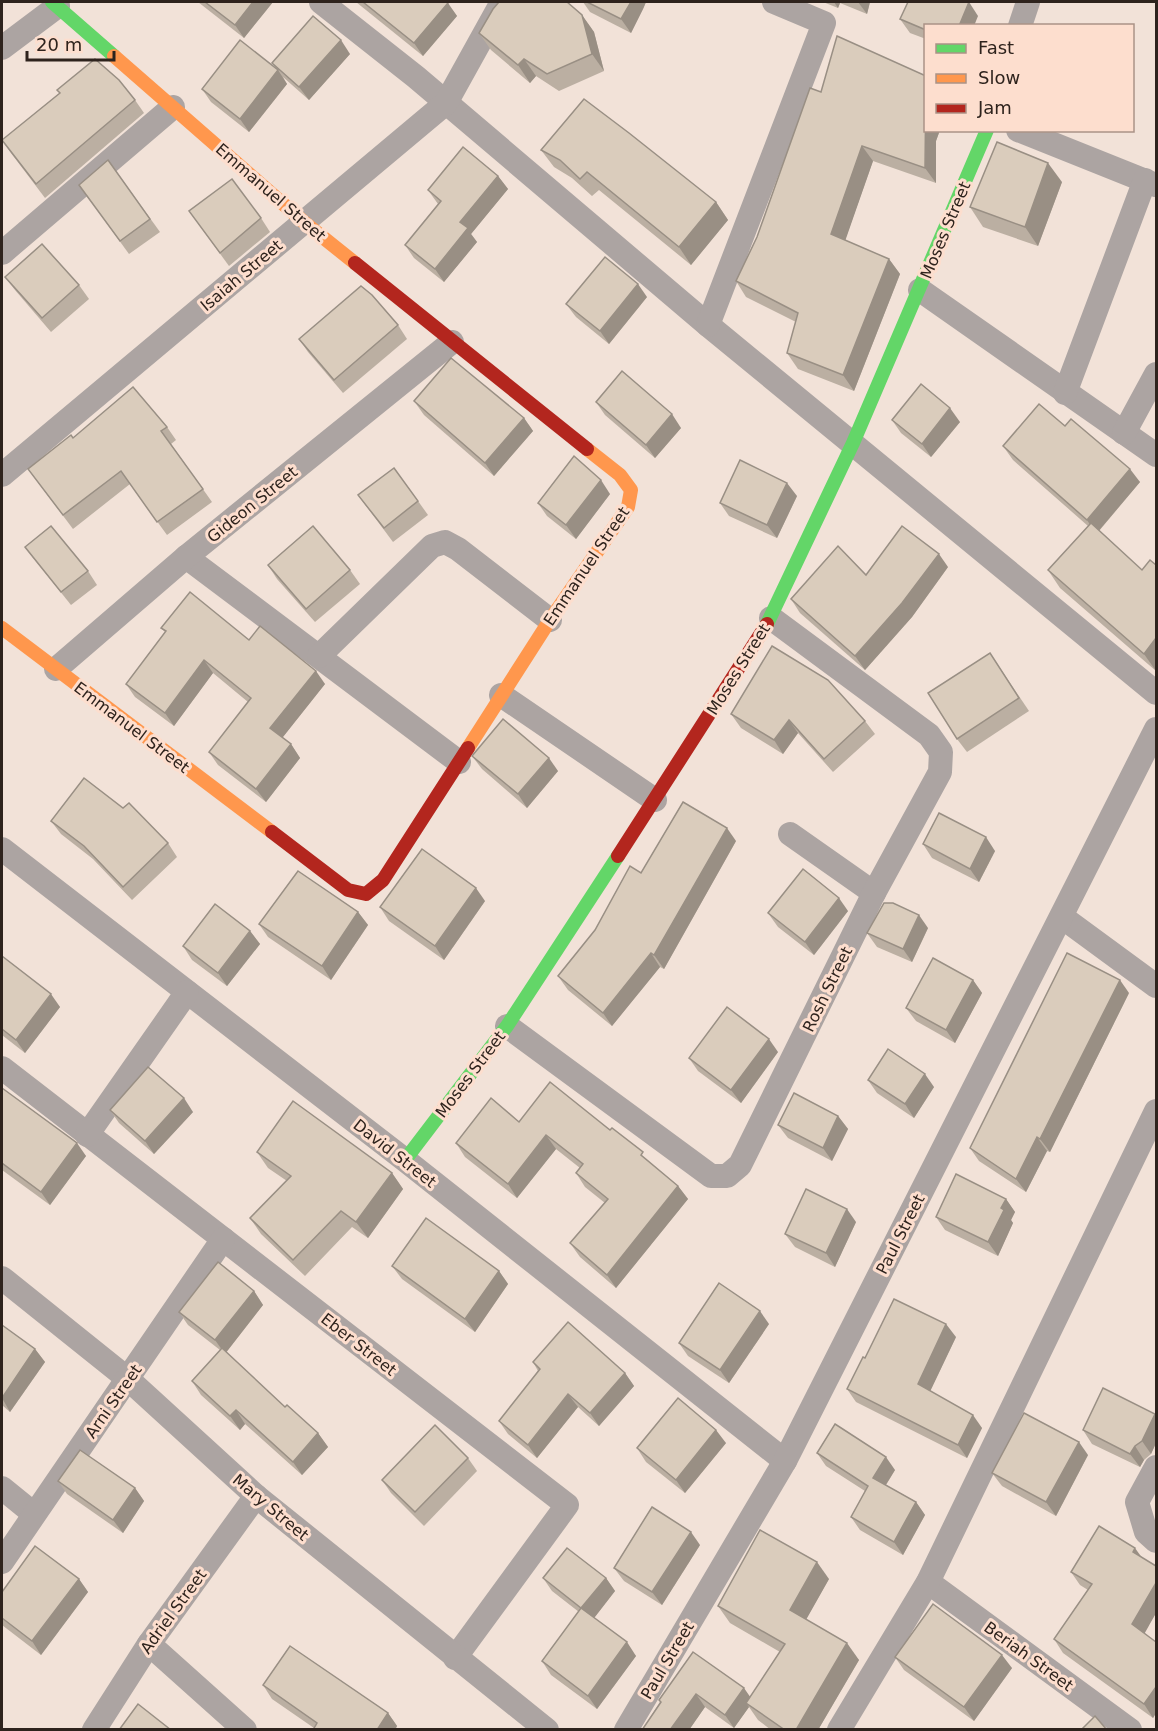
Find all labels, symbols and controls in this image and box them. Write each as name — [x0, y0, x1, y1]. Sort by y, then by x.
scale bar — [27, 24, 114, 62]
legend — [924, 24, 1134, 132]
text: 20 m — [36, 34, 82, 55]
text: Fast — [978, 37, 1014, 58]
text: Slow — [978, 67, 1020, 88]
text: Jam — [977, 97, 1012, 118]
street label: Emmanuel Street — [212, 139, 329, 245]
street label: Moses Street — [916, 179, 974, 282]
street label: Isaiah Street — [197, 236, 286, 315]
street label: Gideon Street — [203, 462, 301, 547]
street label: Emmanuel Street — [540, 503, 633, 629]
street label: Moses Street — [703, 620, 774, 718]
street label: Emmanuel Street — [70, 678, 193, 777]
street label: Rosh Street — [799, 944, 856, 1035]
street label: Moses Street — [432, 1027, 509, 1121]
street label: David Street — [349, 1115, 440, 1192]
street label: Paul Street — [872, 1191, 929, 1277]
street label: Eber Street — [317, 1309, 400, 1380]
street label: Arni Street — [81, 1361, 146, 1442]
street label: Mary Street — [229, 1470, 313, 1545]
street label: Adriel Street — [136, 1565, 210, 1657]
street label: Paul Street — [637, 1618, 698, 1702]
street label: Beriah Street — [980, 1618, 1077, 1695]

